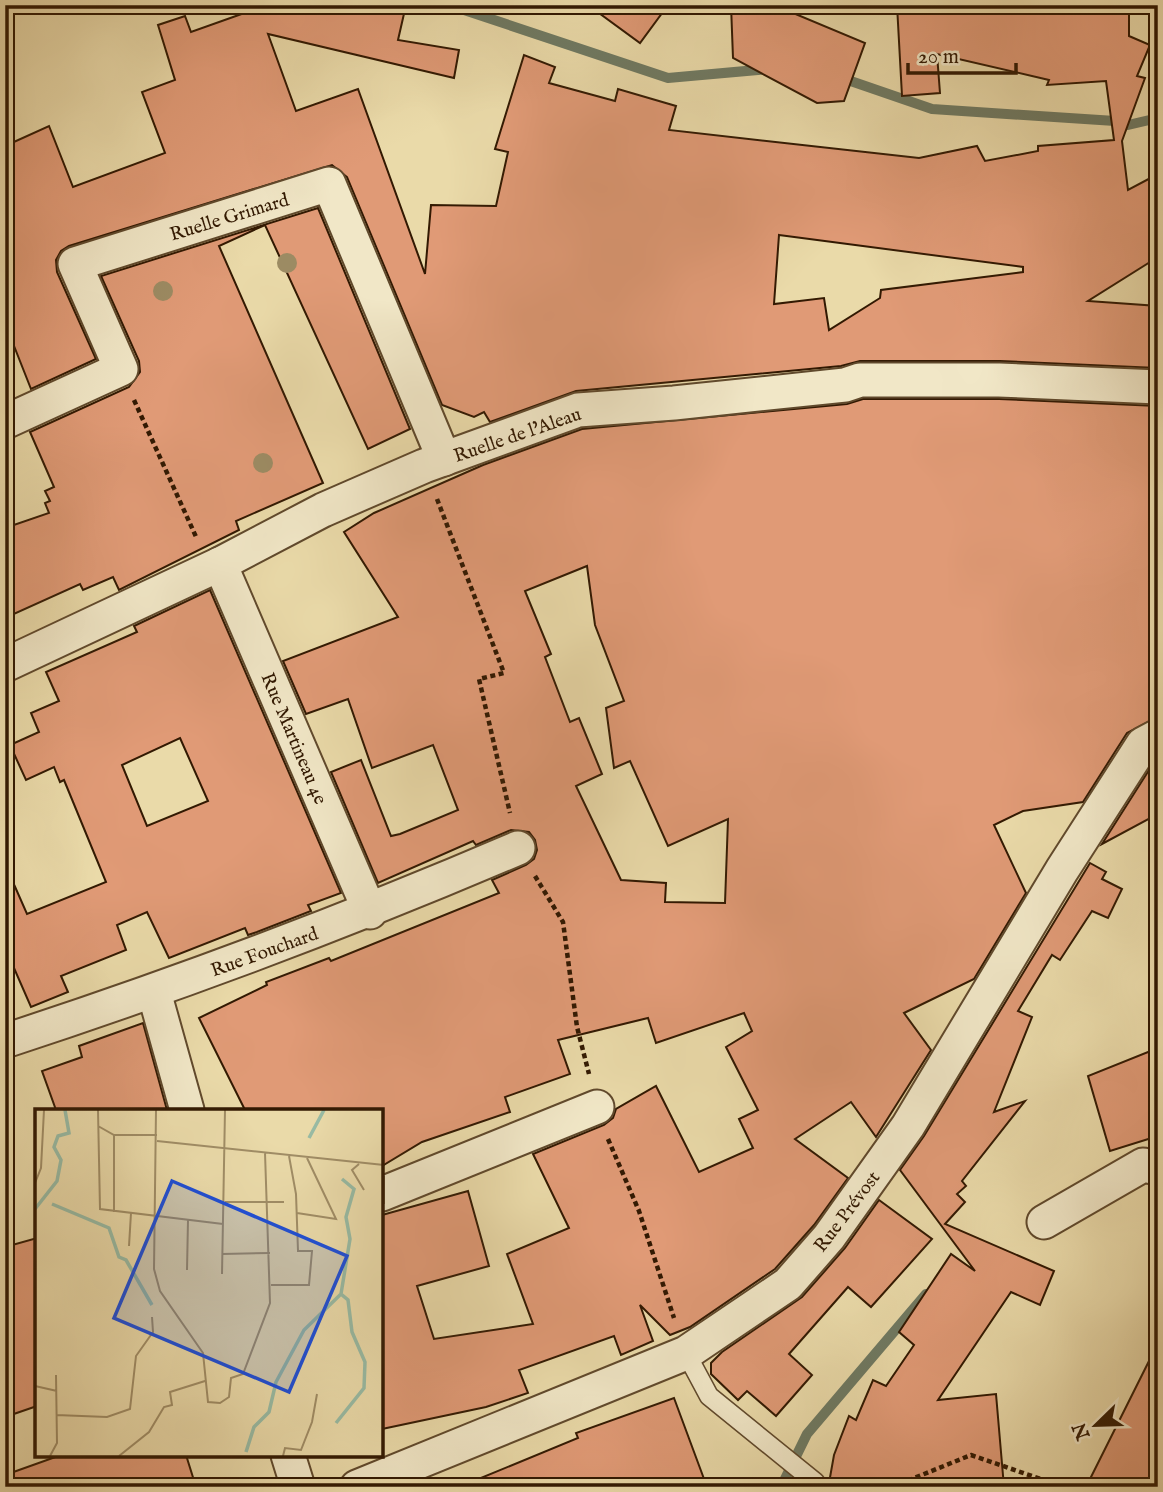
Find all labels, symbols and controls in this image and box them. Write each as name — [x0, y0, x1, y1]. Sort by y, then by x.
scale bar — [908, 32, 1016, 76]
text: 20 m — [918, 44, 959, 71]
street label: Ruelle Grimard — [167, 188, 293, 247]
street label: Ruelle de l'Aleau — [451, 403, 585, 469]
street label: Rue Martineau 4e — [255, 669, 332, 809]
street label: Rue Fouchard — [208, 922, 322, 983]
inset map — [35, 1109, 383, 1457]
street label: Rue Prévost — [809, 1166, 886, 1258]
north arrow — [1062, 1390, 1132, 1460]
text: N — [1068, 1418, 1097, 1444]

